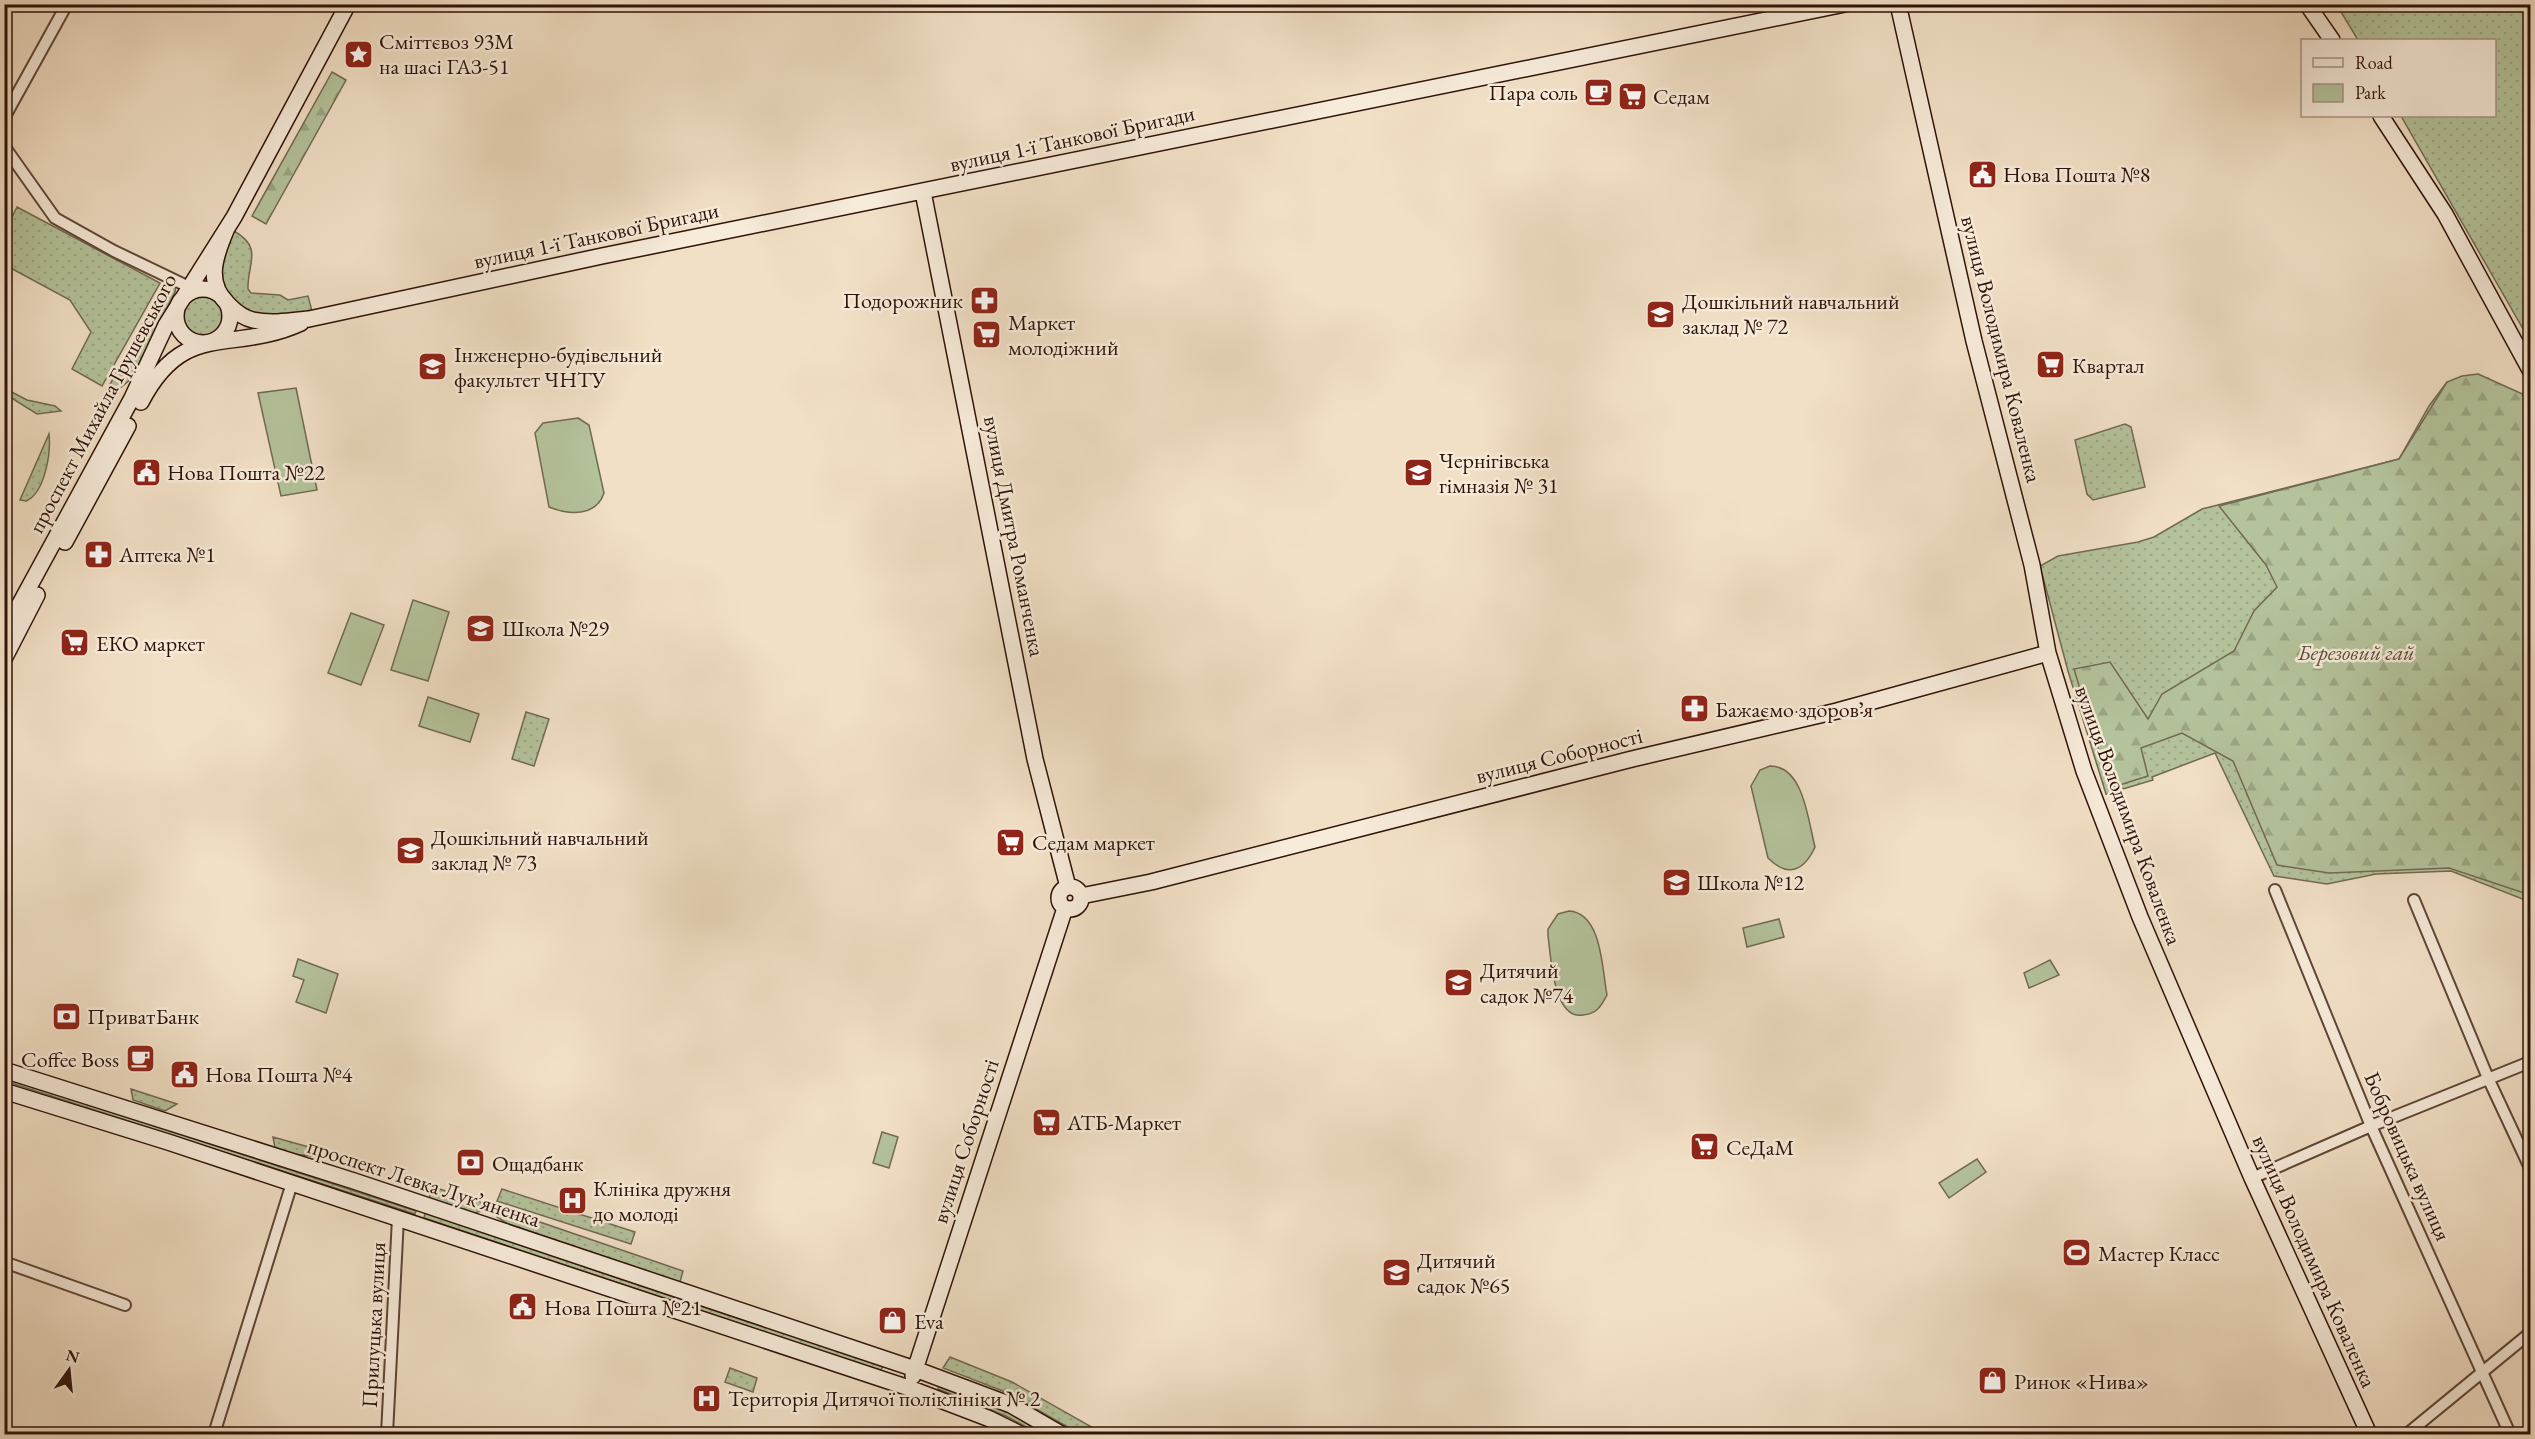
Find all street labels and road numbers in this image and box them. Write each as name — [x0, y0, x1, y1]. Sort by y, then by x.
street label: вулиця 1-ї Танкової Бригади — [947, 98, 1198, 179]
street label: вулиця 1-ї Танкової Бригади — [471, 195, 722, 276]
street label: вулиця Володимира Коваленка — [1954, 213, 2049, 486]
street label: проспект Михайла Грушевського — [22, 268, 183, 538]
street label: вулиця Дмитра Романченка — [977, 413, 1052, 659]
street label: вулиця Володимира Коваленка — [2068, 682, 2189, 949]
street label: вулиця Соборності — [1473, 721, 1645, 790]
street label: вулиця Соборності — [925, 1055, 1006, 1227]
street label: Бобровицька вулиця — [2357, 1067, 2458, 1245]
street label: вулиця Володимира Коваленка — [2246, 1130, 2384, 1392]
street label: проспект Левка Лукʼяненка — [304, 1131, 544, 1234]
street label: Прилуцька вулиця — [355, 1241, 392, 1409]

